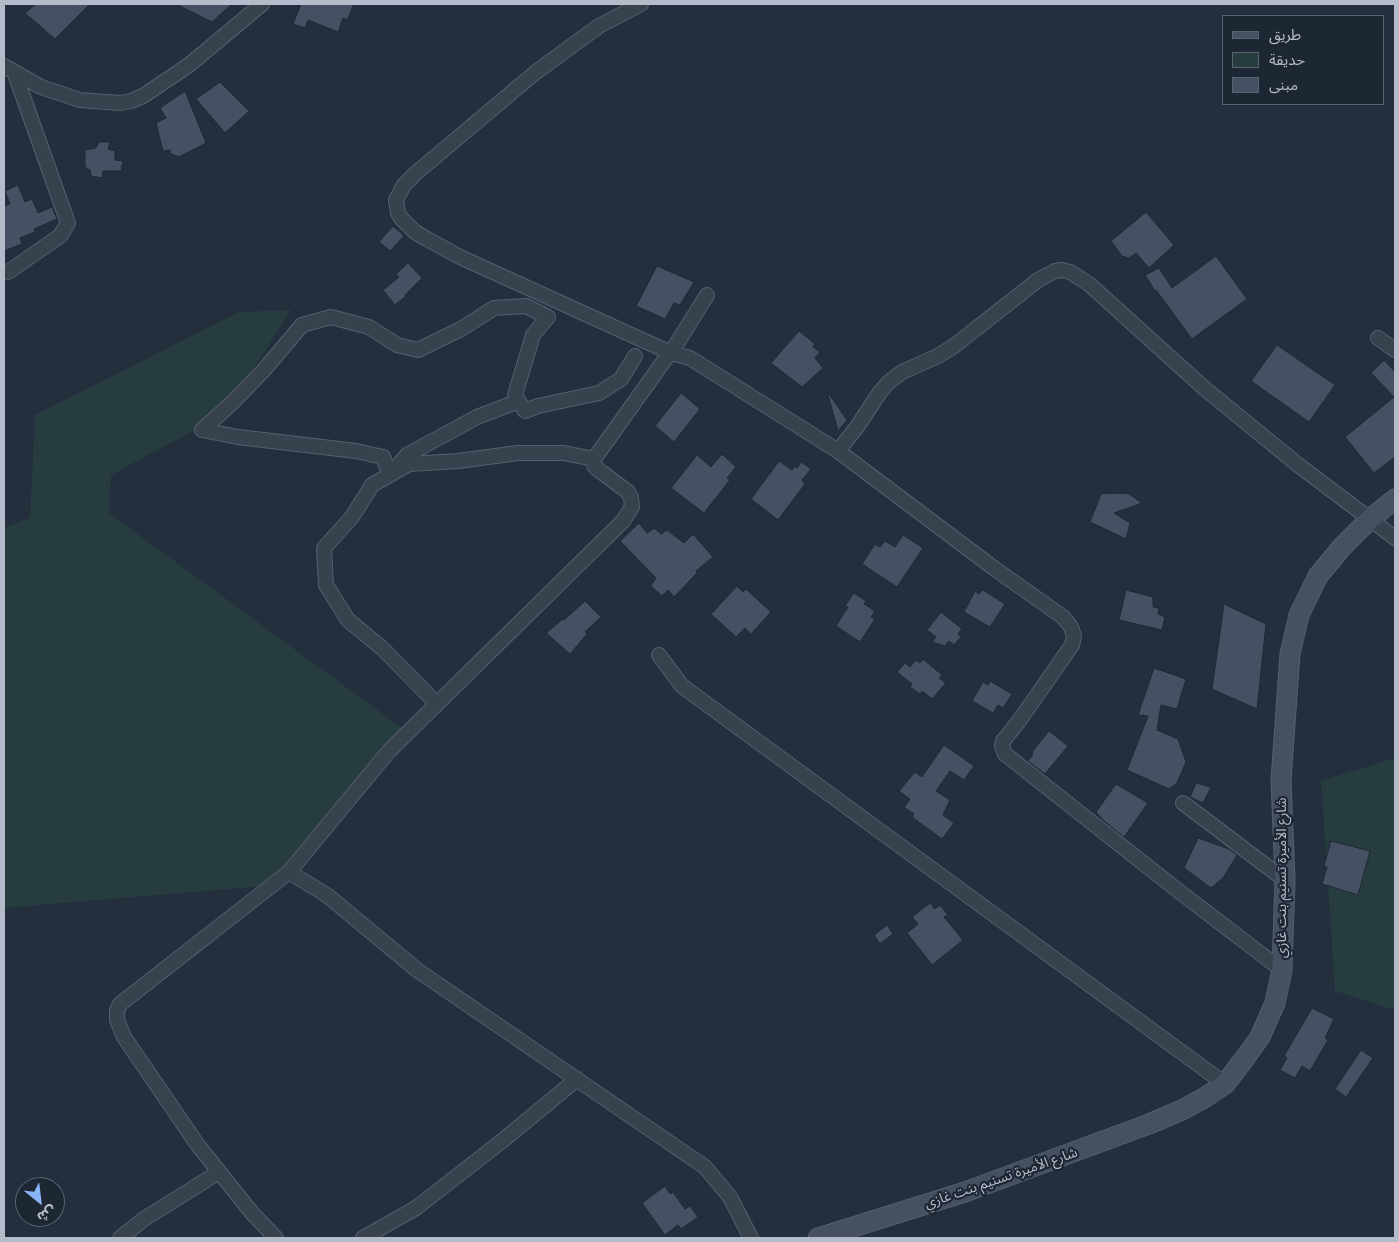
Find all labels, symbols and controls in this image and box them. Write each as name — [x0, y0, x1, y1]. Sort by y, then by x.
legend — [1222, 15, 1384, 105]
text: طريق — [1269, 25, 1301, 43]
text: حديقة — [1269, 50, 1305, 68]
text: مبنى — [1269, 75, 1298, 93]
street label: شارع الأميرة تسنيم بنت غازي — [1274, 798, 1290, 958]
street label: شارع الأميرة تسنيم بنت غازي — [922, 1144, 1080, 1212]
north arrow — [15, 1177, 65, 1227]
text: ش — [35, 1203, 60, 1227]

